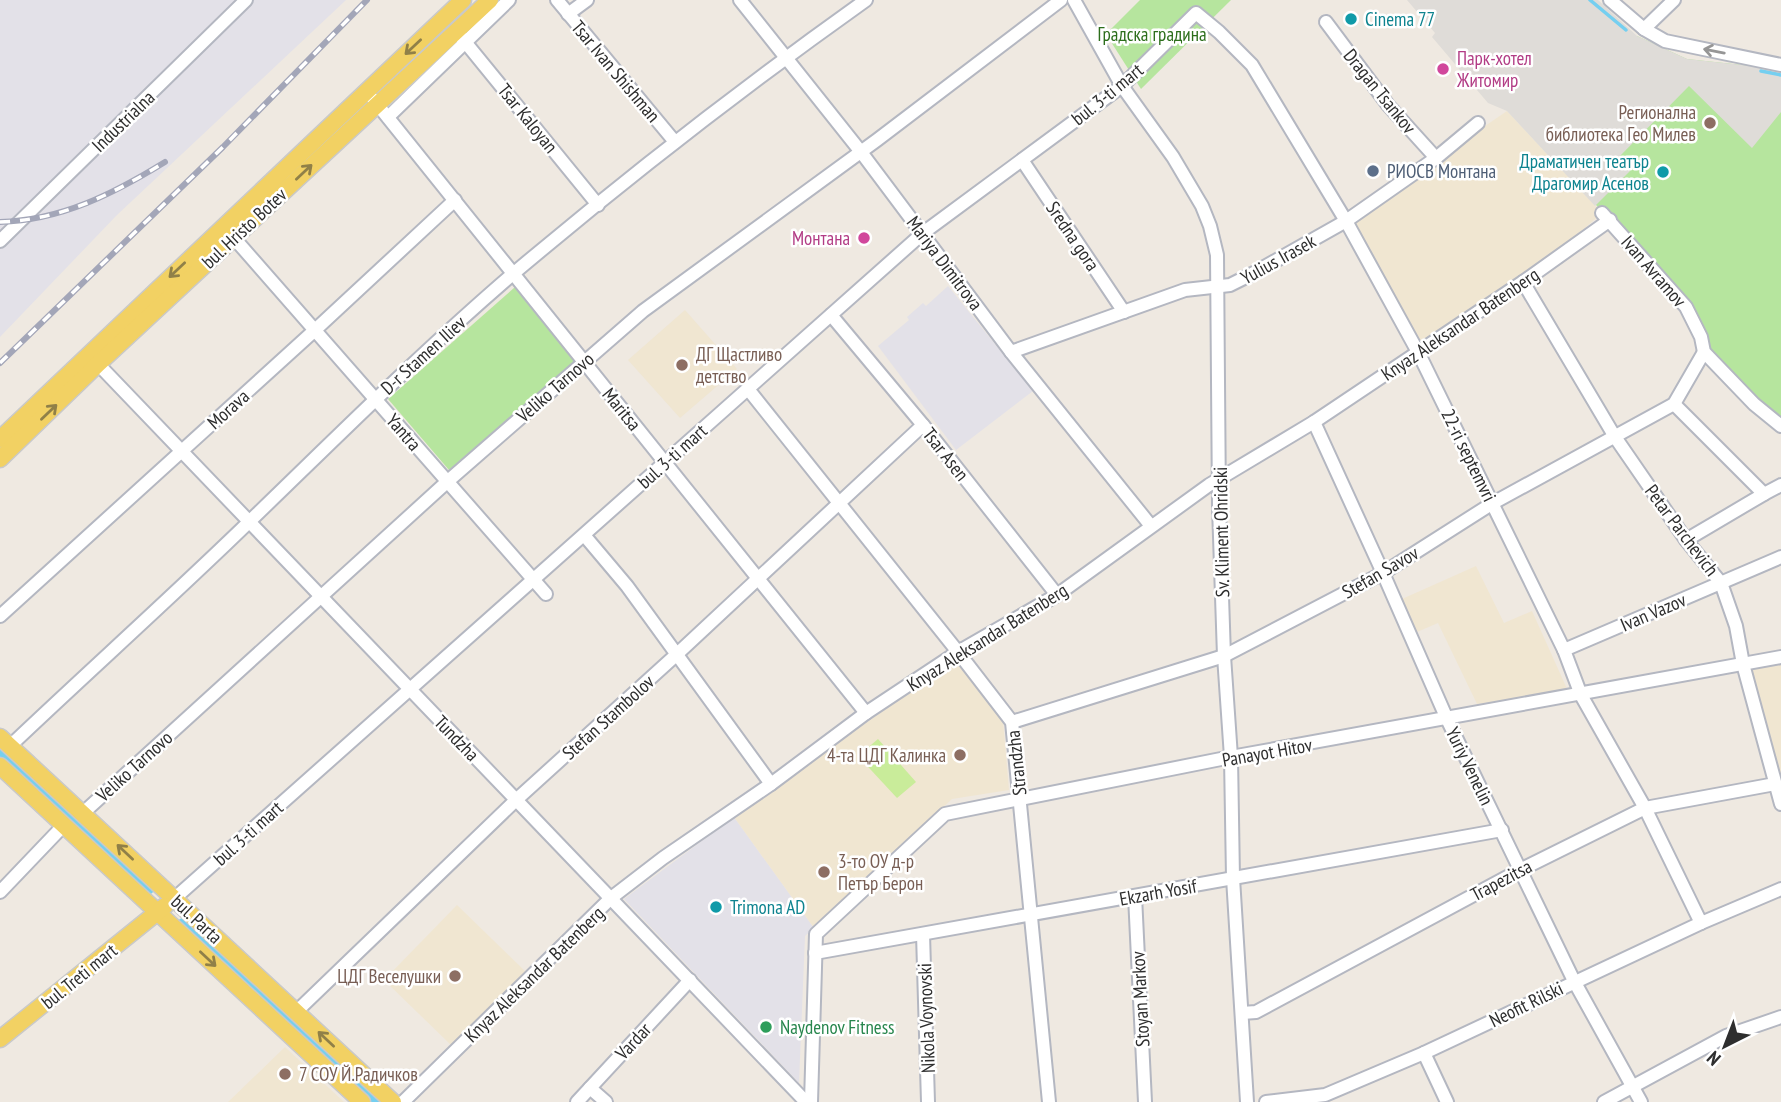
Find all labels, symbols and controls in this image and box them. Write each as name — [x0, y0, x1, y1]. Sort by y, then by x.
place label: Cinema 77 — [1365, 7, 1435, 31]
marker: Cinema 77 — [1343, 11, 1359, 27]
street label: Tsar Ivan Shishman — [566, 15, 666, 127]
park label: Градска градина — [1097, 22, 1207, 46]
one-way arrow — [405, 38, 422, 55]
street label: Dragan Tsankov — [1338, 44, 1422, 139]
one-way arrow — [1703, 44, 1726, 58]
place label: Парк-хотел Житомир — [1456, 46, 1532, 92]
street label: bul. 3-ti mart — [1066, 57, 1148, 130]
marker: Парк-хотел Житомир — [1435, 61, 1451, 77]
street label: Tsar Kaloyan — [493, 78, 563, 158]
street label: Industrialna — [87, 85, 159, 157]
place label: Регионална библиотека Гео Милев — [1546, 100, 1696, 146]
marker: Регионална библиотека Гео Милев — [1702, 115, 1718, 131]
place label: Драматичен театър Драгомир Асенов — [1520, 149, 1649, 195]
place label: РИОСВ Монтана — [1387, 159, 1496, 183]
marker: РИОСВ Монтана — [1365, 163, 1381, 179]
one-way arrow — [296, 164, 313, 181]
marker: Драматичен театър Драгомир Асенов — [1655, 164, 1671, 180]
street label: bul. Hristo Botev — [197, 182, 292, 273]
street label: Sredna gora — [1041, 197, 1105, 275]
street label: Mariya Dimitrova — [902, 211, 988, 315]
place label: Монтана — [792, 226, 850, 250]
street label: Yulius Irasek — [1236, 228, 1320, 289]
marker: Монтана — [856, 230, 872, 246]
street label: Ivan Avramov — [1616, 230, 1692, 312]
one-way arrow — [169, 262, 186, 279]
street label: Knyaz Aleksandar Batenberg — [1376, 262, 1544, 386]
street label: D-r Stamen Iliev — [376, 310, 471, 399]
place label: ДГ Щастливо детство — [696, 342, 782, 388]
street label: Veliko Tarnovo — [511, 347, 599, 428]
marker: ДГ Щастливо детство — [674, 357, 690, 373]
street label: Maritsa — [597, 383, 647, 435]
street label: Morava — [202, 384, 254, 434]
one-way arrow — [40, 403, 57, 420]
street label: 22-ri septemvri — [1436, 405, 1502, 505]
street label: Yantra — [381, 408, 427, 456]
street label: bul. 3-ti mart — [632, 418, 712, 493]
street label: Tsar Asen — [918, 422, 974, 486]
street label: Sv. Kliment Ohridski — [1208, 467, 1234, 597]
street label: Petar Parchevich — [1640, 480, 1724, 580]
street label: Stefan Savov — [1337, 540, 1423, 603]
street label: Knyaz Aleksandar Batenberg — [902, 578, 1072, 696]
street label: Ivan Vazov — [1617, 587, 1690, 637]
street label: Stefan Stambolov — [557, 669, 659, 765]
street label: Tundzha — [429, 710, 485, 766]
street label: Yuriy Venelin — [1441, 723, 1499, 809]
street label: Veliko Tarnovo — [90, 725, 177, 807]
street label: Strandzha — [1001, 729, 1031, 797]
street label: Panayot Hitov — [1220, 732, 1314, 772]
place label: 4-та ЦДГ Калинка — [827, 743, 946, 767]
marker: 4-та ЦДГ Калинка — [952, 747, 968, 763]
street label: bul. 3-ti mart — [208, 795, 288, 870]
one-way arrow — [117, 843, 134, 860]
place label: 3-то ОУ д-р Петър Берон — [838, 849, 923, 895]
street label: Trapezitsa — [1466, 854, 1536, 906]
marker: 3-то ОУ д-р Петър Берон — [816, 864, 832, 880]
street label: Ekzarh Yosif — [1118, 873, 1200, 911]
street label: bul. Parta — [166, 889, 228, 949]
place label: Trimona AD — [730, 895, 805, 919]
marker: Trimona AD — [708, 899, 724, 915]
street label: Knyaz Aleksandar Batenberg — [459, 901, 609, 1047]
street label: bul. Treti mart — [36, 938, 122, 1014]
one-way arrow — [199, 950, 216, 967]
street label: Stoyan Markov — [1125, 950, 1154, 1047]
street label: Nikola Voynovski — [912, 963, 940, 1073]
place label: ЦДГ Веселушки — [337, 964, 441, 988]
marker: ЦДГ Веселушки — [447, 968, 463, 984]
street label: Neofit Rilski — [1485, 976, 1567, 1032]
north arrow — [1690, 1011, 1760, 1081]
place label: Naydenov Fitness — [780, 1015, 894, 1039]
street label: Vardar — [609, 1017, 657, 1065]
marker: Naydenov Fitness — [758, 1019, 774, 1035]
one-way arrow — [318, 1030, 335, 1047]
text: N — [1702, 1046, 1725, 1071]
place label: 7 СОУ Й.Радичков — [299, 1062, 418, 1086]
marker: 7 СОУ Й.Радичков — [277, 1066, 293, 1082]

